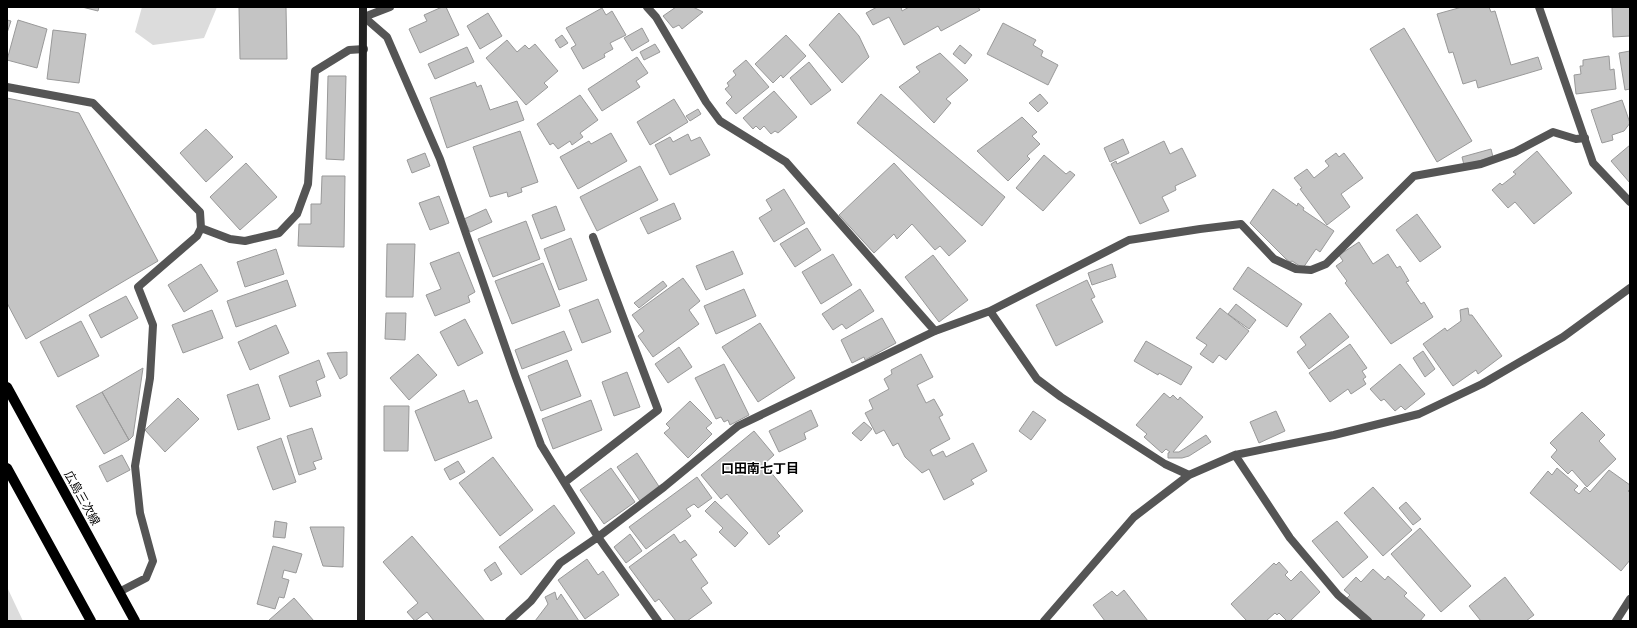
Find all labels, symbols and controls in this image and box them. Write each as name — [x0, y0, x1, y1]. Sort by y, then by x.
district label: 口田南七丁目 — [721, 460, 799, 477]
street label: 広島三次線 — [61, 468, 104, 528]

